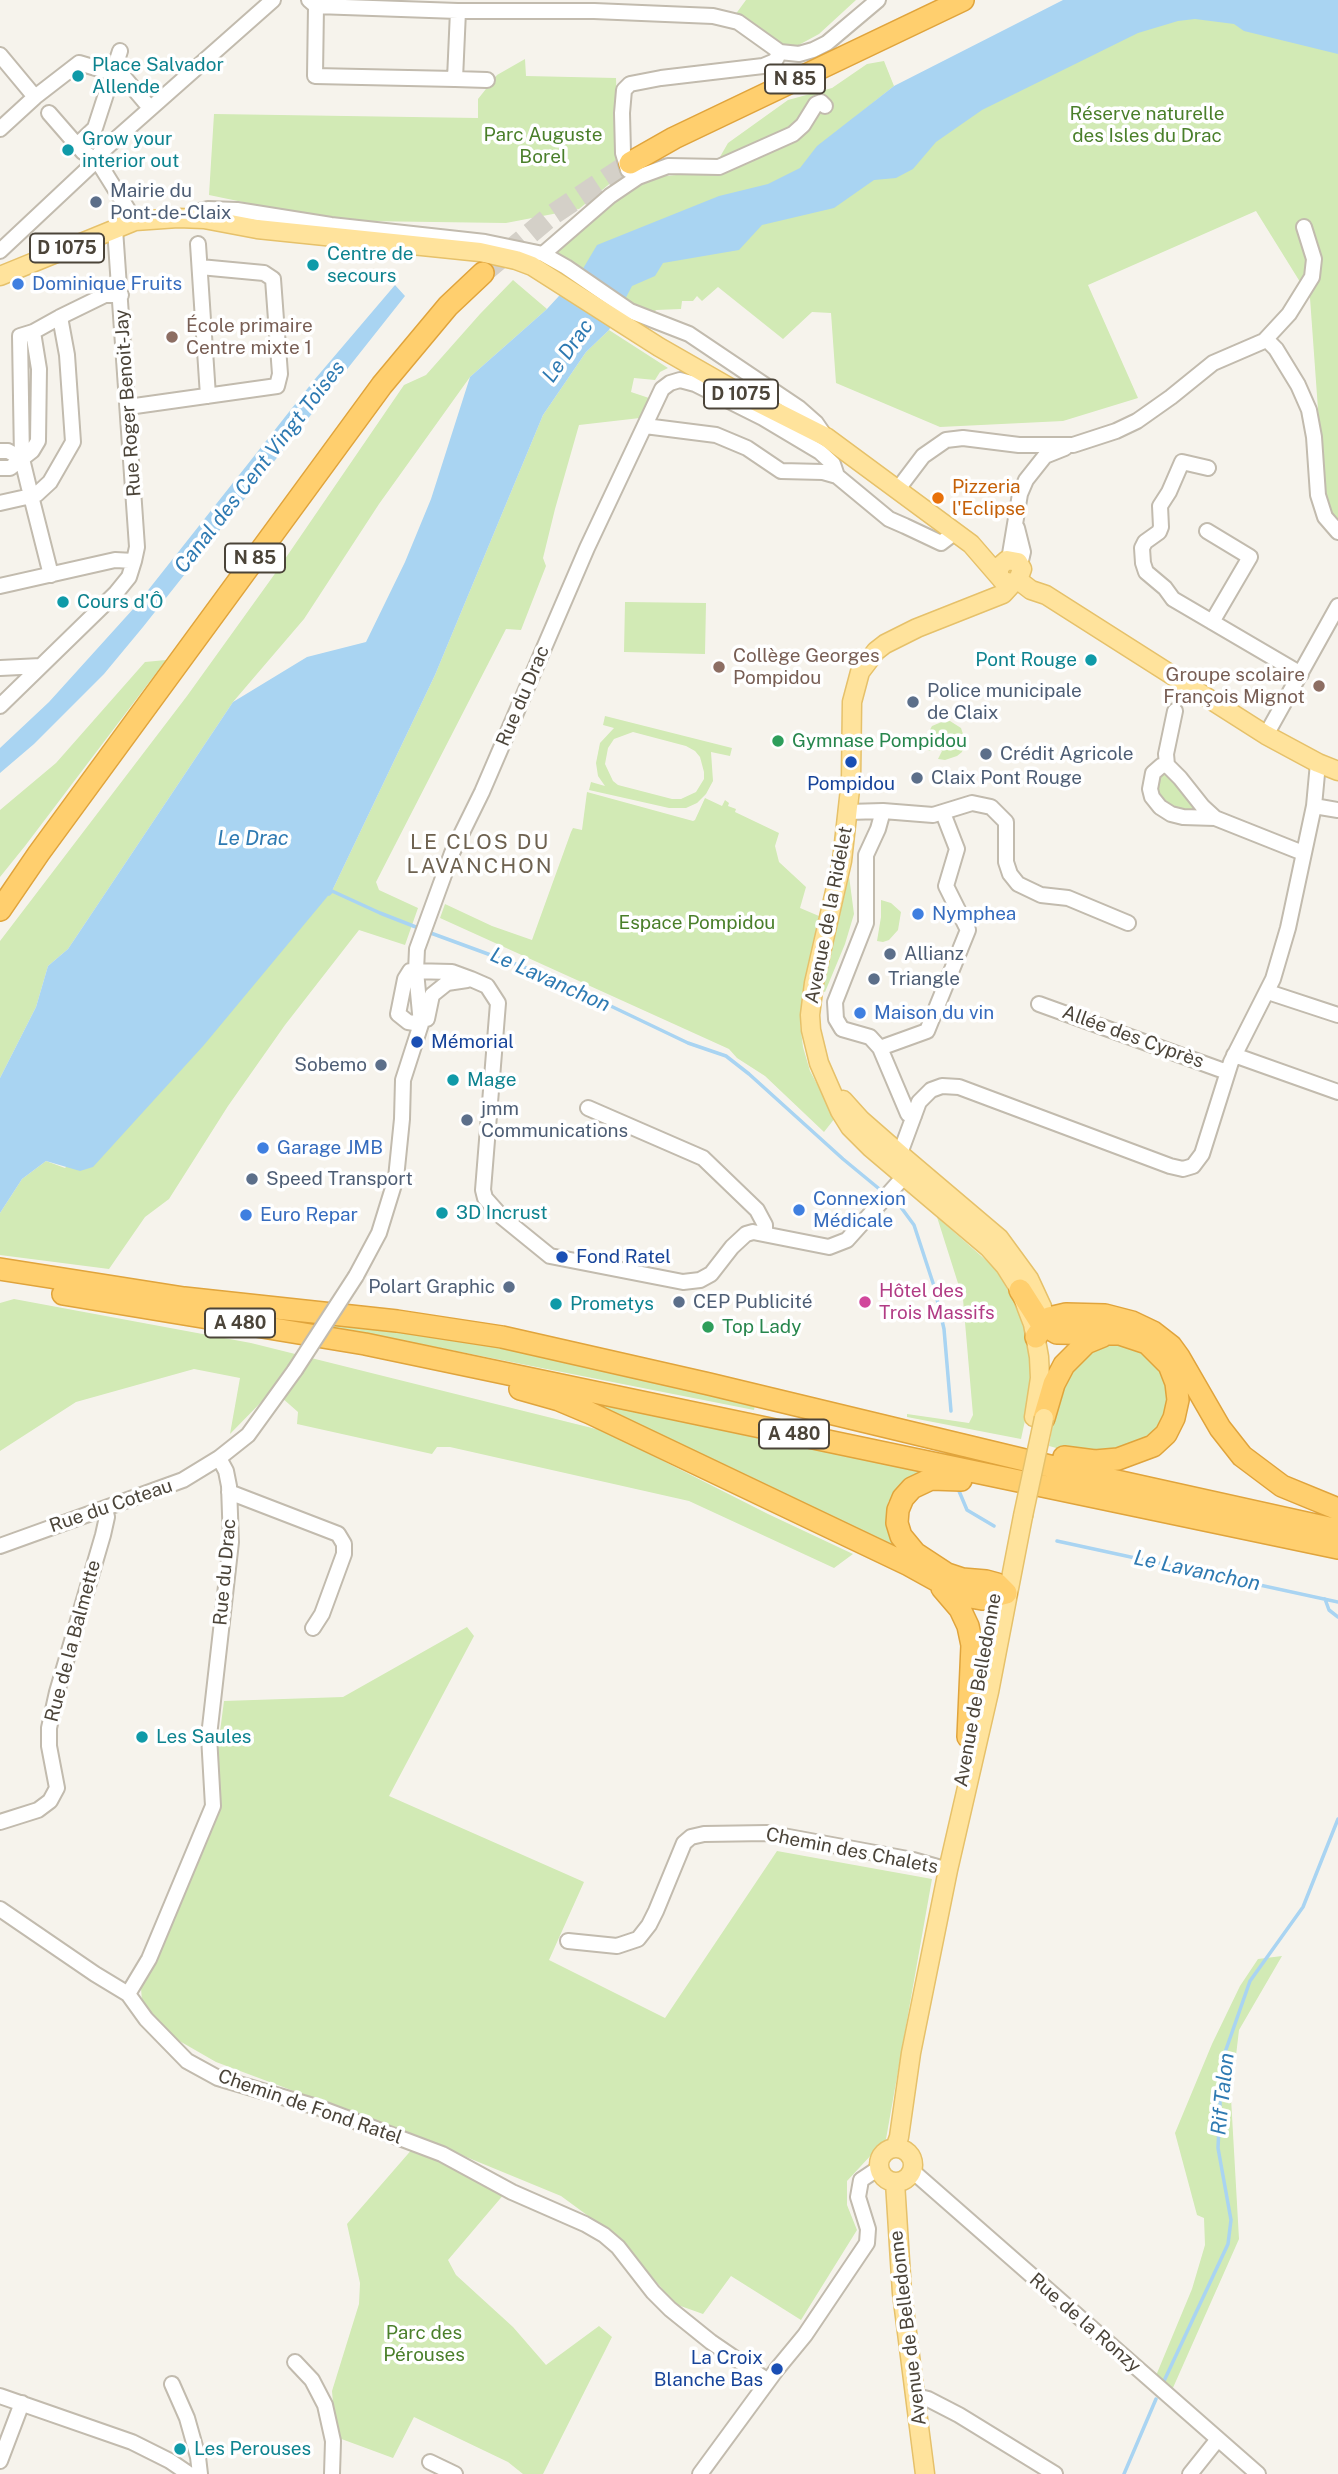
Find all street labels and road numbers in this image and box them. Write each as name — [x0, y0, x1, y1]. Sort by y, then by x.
road number: N 85 — [765, 64, 825, 94]
road number: D 1075 — [30, 234, 104, 262]
street label: Rue Roger Benoit-Jay — [110, 308, 146, 498]
road number: D 1075 — [704, 380, 778, 408]
road number: N 85 — [225, 544, 285, 572]
street label: Rue du Drac — [492, 642, 554, 750]
street label: Avenue de la Ridelet — [801, 825, 857, 1005]
street label: Allée des Cyprès — [1059, 1001, 1207, 1073]
road number: A 480 — [205, 1308, 275, 1338]
road number: A 480 — [759, 1420, 829, 1448]
street label: Rue du Coteau — [46, 1474, 176, 1538]
street label: Rue du Drac — [209, 1518, 241, 1626]
street label: Rue de la Balmette — [40, 1558, 106, 1724]
street label: Avenue de Belledonne — [950, 1591, 1006, 1789]
street label: Chemin des Chalets — [764, 1823, 940, 1879]
street label: Chemin de Fond Ratel — [215, 2065, 405, 2149]
street label: Avenue de Belledonne — [885, 2229, 931, 2427]
street label: Rue de la Ronzy — [1025, 2268, 1145, 2378]

